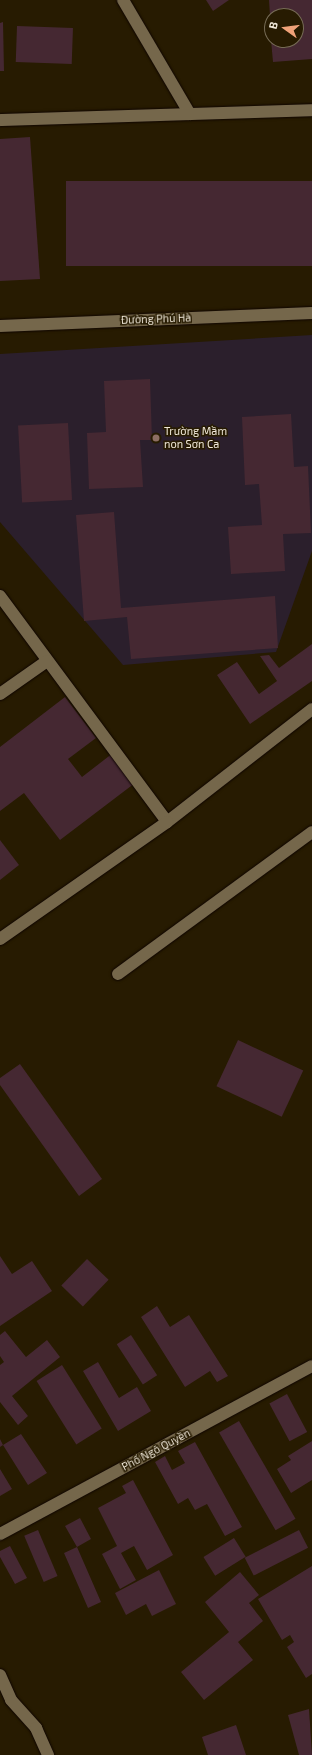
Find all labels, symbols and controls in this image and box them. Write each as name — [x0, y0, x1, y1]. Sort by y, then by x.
north arrow — [264, 8, 304, 48]
text: B — [266, 20, 280, 30]
street label: Đường Phú Hà — [121, 311, 191, 327]
place label: Trường Mầm non Sơn Ca — [164, 425, 227, 451]
marker: Trường Mầm non Sơn Ca — [151, 433, 161, 443]
street label: Phố Ngô Quyền — [119, 1426, 193, 1474]

